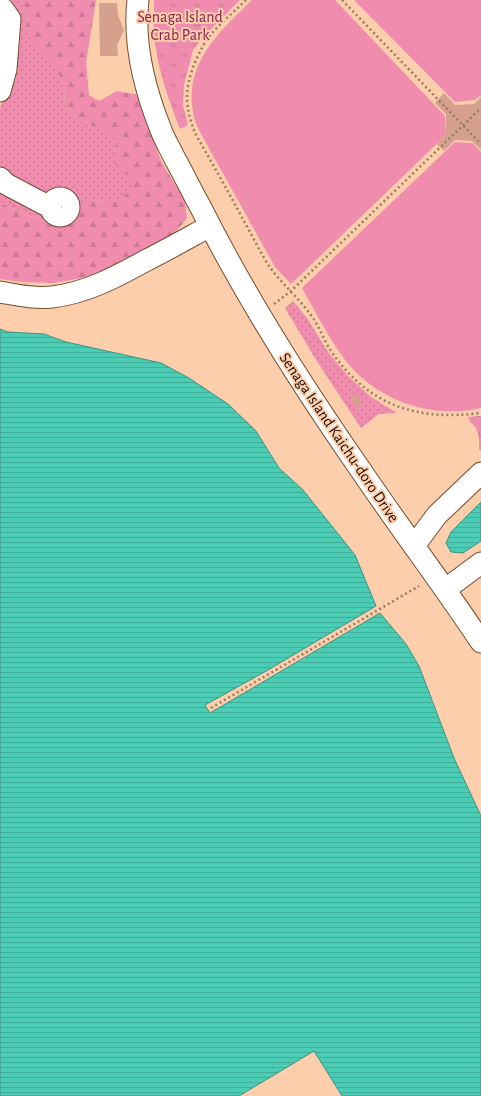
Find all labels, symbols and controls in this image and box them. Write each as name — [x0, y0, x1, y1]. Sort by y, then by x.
park label: Senaga Island Crab Park — [137, 9, 223, 43]
street label: Senaga Island Kaichu-doro Drive — [276, 350, 402, 525]

